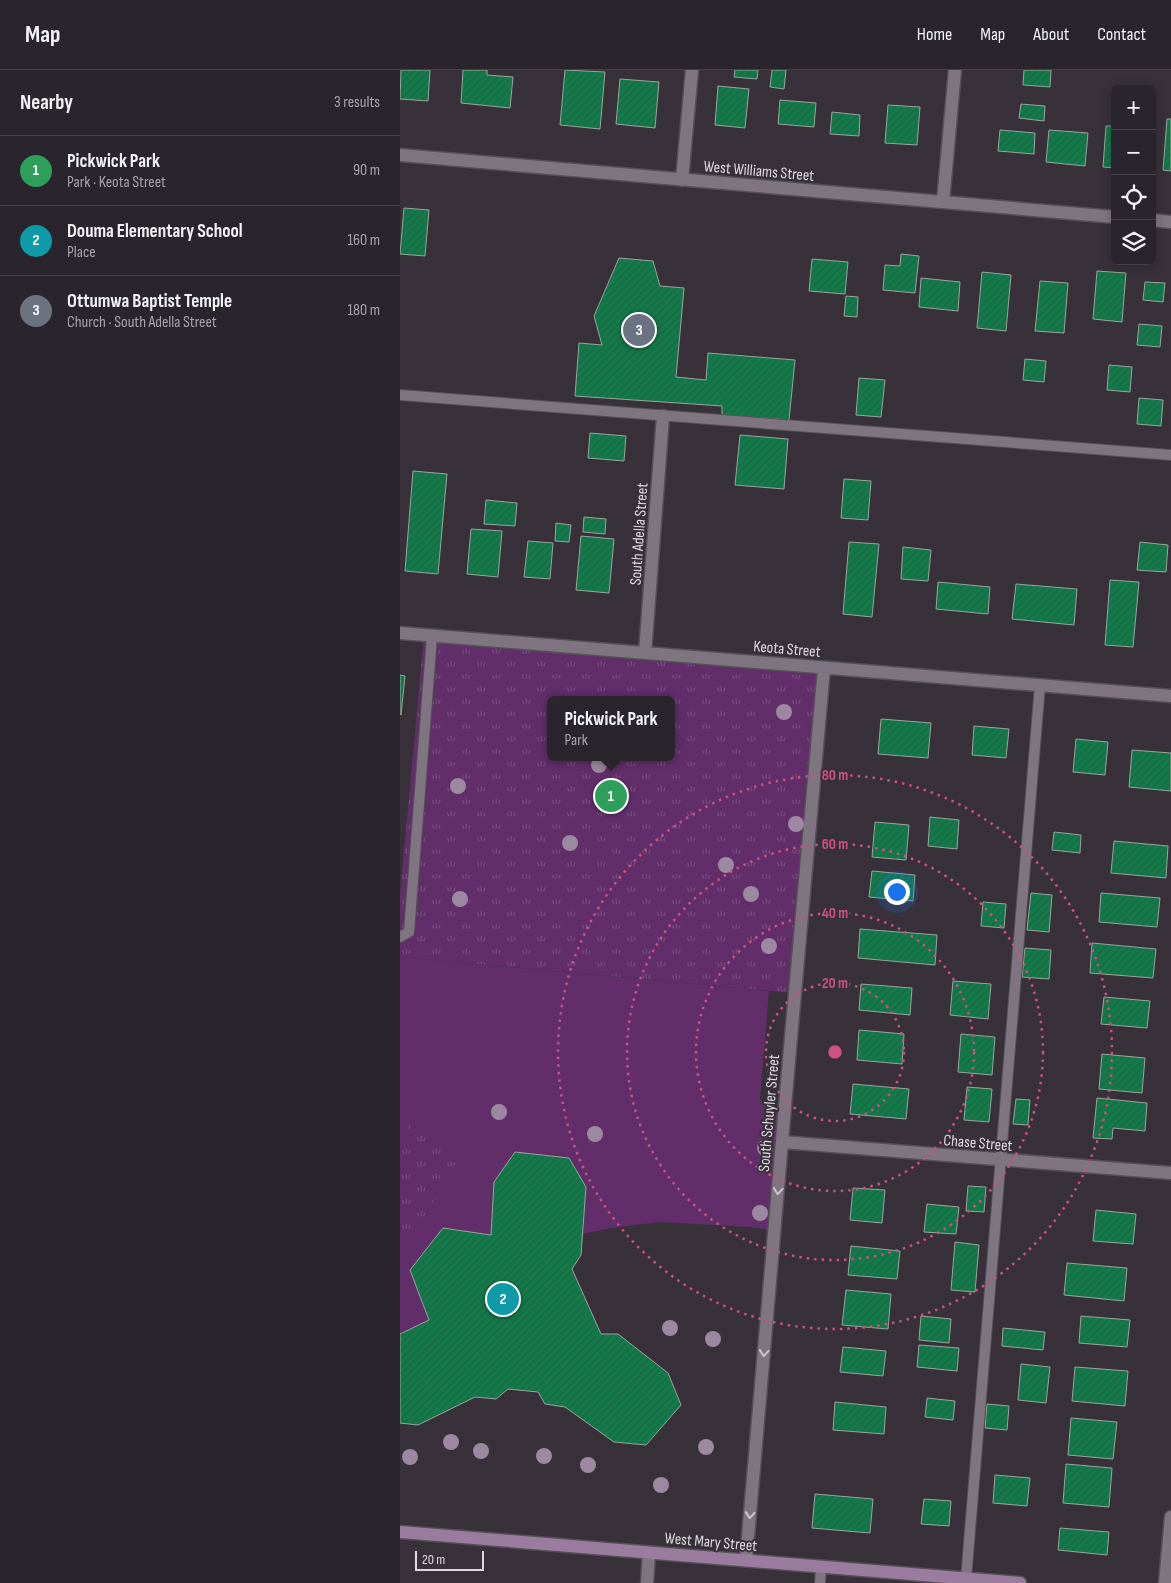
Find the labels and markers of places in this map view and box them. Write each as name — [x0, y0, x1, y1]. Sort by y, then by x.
pin: 3 — [623, 311, 655, 349]
pin: 1 — [595, 777, 627, 815]
centre of rings — [826, 1043, 844, 1061]
pin: 2 — [487, 1280, 519, 1318]

